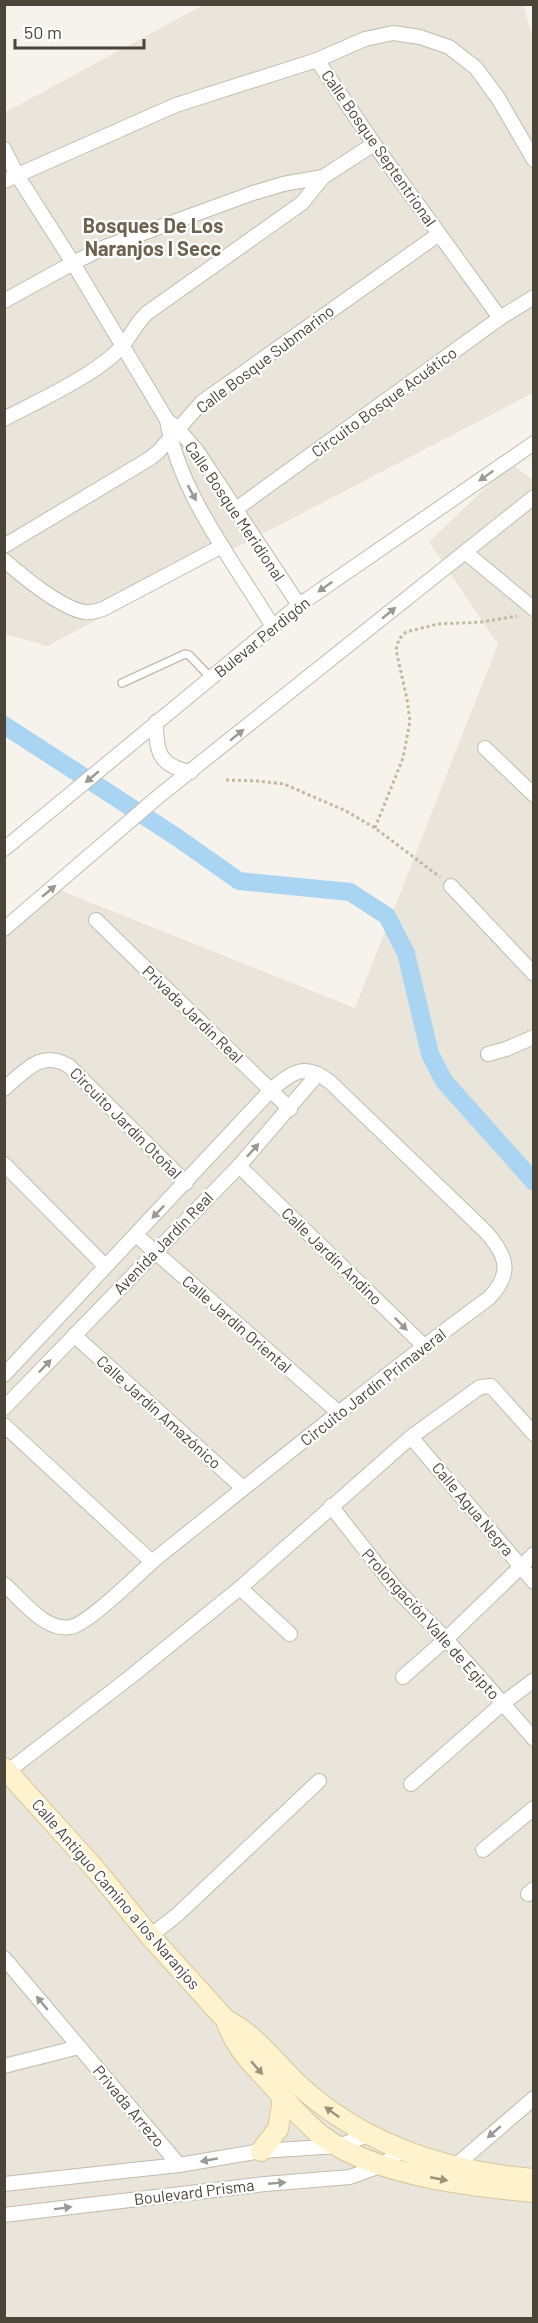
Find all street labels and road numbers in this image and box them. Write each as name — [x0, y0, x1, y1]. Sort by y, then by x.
street label: Calle Bosque Septentrional — [318, 66, 441, 230]
street label: Calle Bosque Submarino — [192, 301, 337, 417]
street label: Circuito Bosque Acuático — [307, 342, 460, 461]
street label: Calle Bosque Meridional — [182, 437, 289, 584]
street label: Bulevar Perdigón — [210, 592, 313, 681]
street label: Privada Jardín Real — [139, 961, 248, 1066]
street label: Circuito Jardín Otoñal — [67, 1063, 186, 1182]
street label: Avenida Jardín Real — [109, 1187, 216, 1298]
street label: Calle Jardín Andino — [278, 1203, 387, 1308]
street label: Calle Jardín Oriental — [179, 1271, 296, 1376]
street label: Circuito Jardín Primaveral — [296, 1324, 449, 1449]
street label: Calle Jardín Amazónico — [93, 1351, 225, 1472]
street label: Calle Agua Negra — [429, 1458, 518, 1559]
street label: Prolongación Valle de Egipto — [359, 1544, 504, 1703]
street label: Calle Antiguo Camino a los Naranjos — [28, 1795, 204, 1993]
street label: Privada Arrezo — [90, 2061, 169, 2150]
street label: Boulevard Prisma — [133, 2175, 255, 2208]

